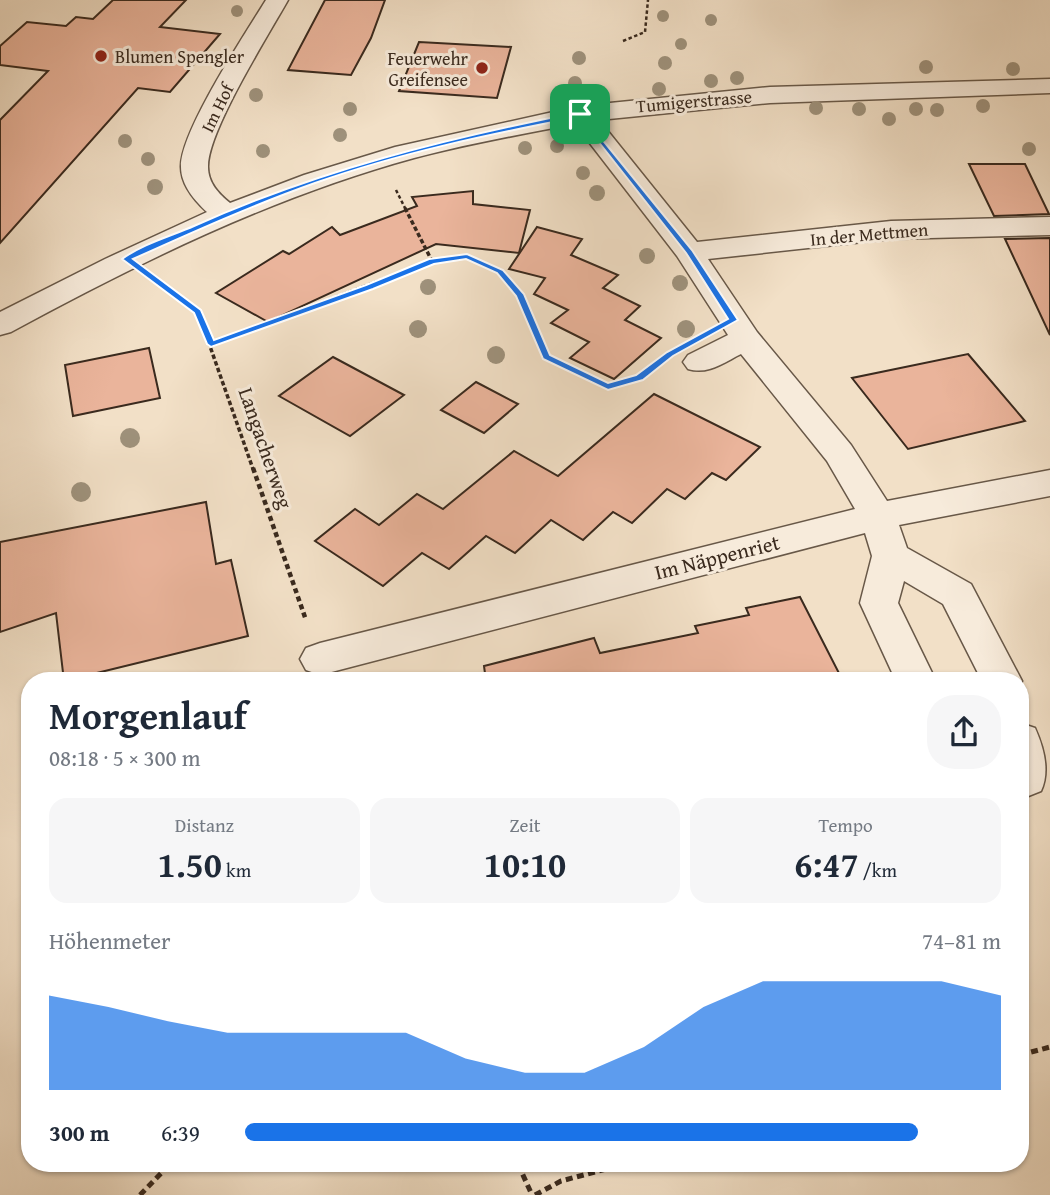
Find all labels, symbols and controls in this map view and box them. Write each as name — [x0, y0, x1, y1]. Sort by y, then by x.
place label: Blumen Spengler — [115, 43, 245, 70]
place label: Feuerwehr Greifensee — [387, 45, 469, 93]
marker: Blumen Spengler — [93, 48, 109, 64]
marker: Feuerwehr Greifensee — [474, 60, 490, 76]
street label: Im Hof — [194, 77, 241, 137]
street label: Tumigerstrasse — [635, 82, 753, 120]
pin — [550, 84, 610, 144]
icon: arrive — [561, 95, 599, 133]
street label: In der Mettmen — [809, 215, 929, 253]
street label: Langacherweg — [231, 383, 301, 513]
street label: Im Näppenriet — [651, 526, 783, 588]
text: Morgenlauf — [49, 687, 247, 743]
button: share — [927, 695, 1001, 769]
text: 08:18 · 5 × 300 m — [49, 741, 201, 774]
text: Distanz — [175, 811, 234, 839]
text: Zeit — [509, 811, 541, 839]
text: Tempo — [819, 811, 873, 839]
text: 1.50 — [158, 839, 222, 890]
text: 10:10 — [484, 839, 566, 890]
text: 6:47 — [794, 839, 859, 890]
text: km — [222, 856, 251, 884]
text: /km — [859, 856, 897, 884]
text: Höhenmeter — [49, 924, 171, 957]
text: 74–81 m — [922, 924, 1001, 957]
text: 300 m — [49, 1116, 110, 1149]
text: 6:39 — [161, 1116, 200, 1149]

